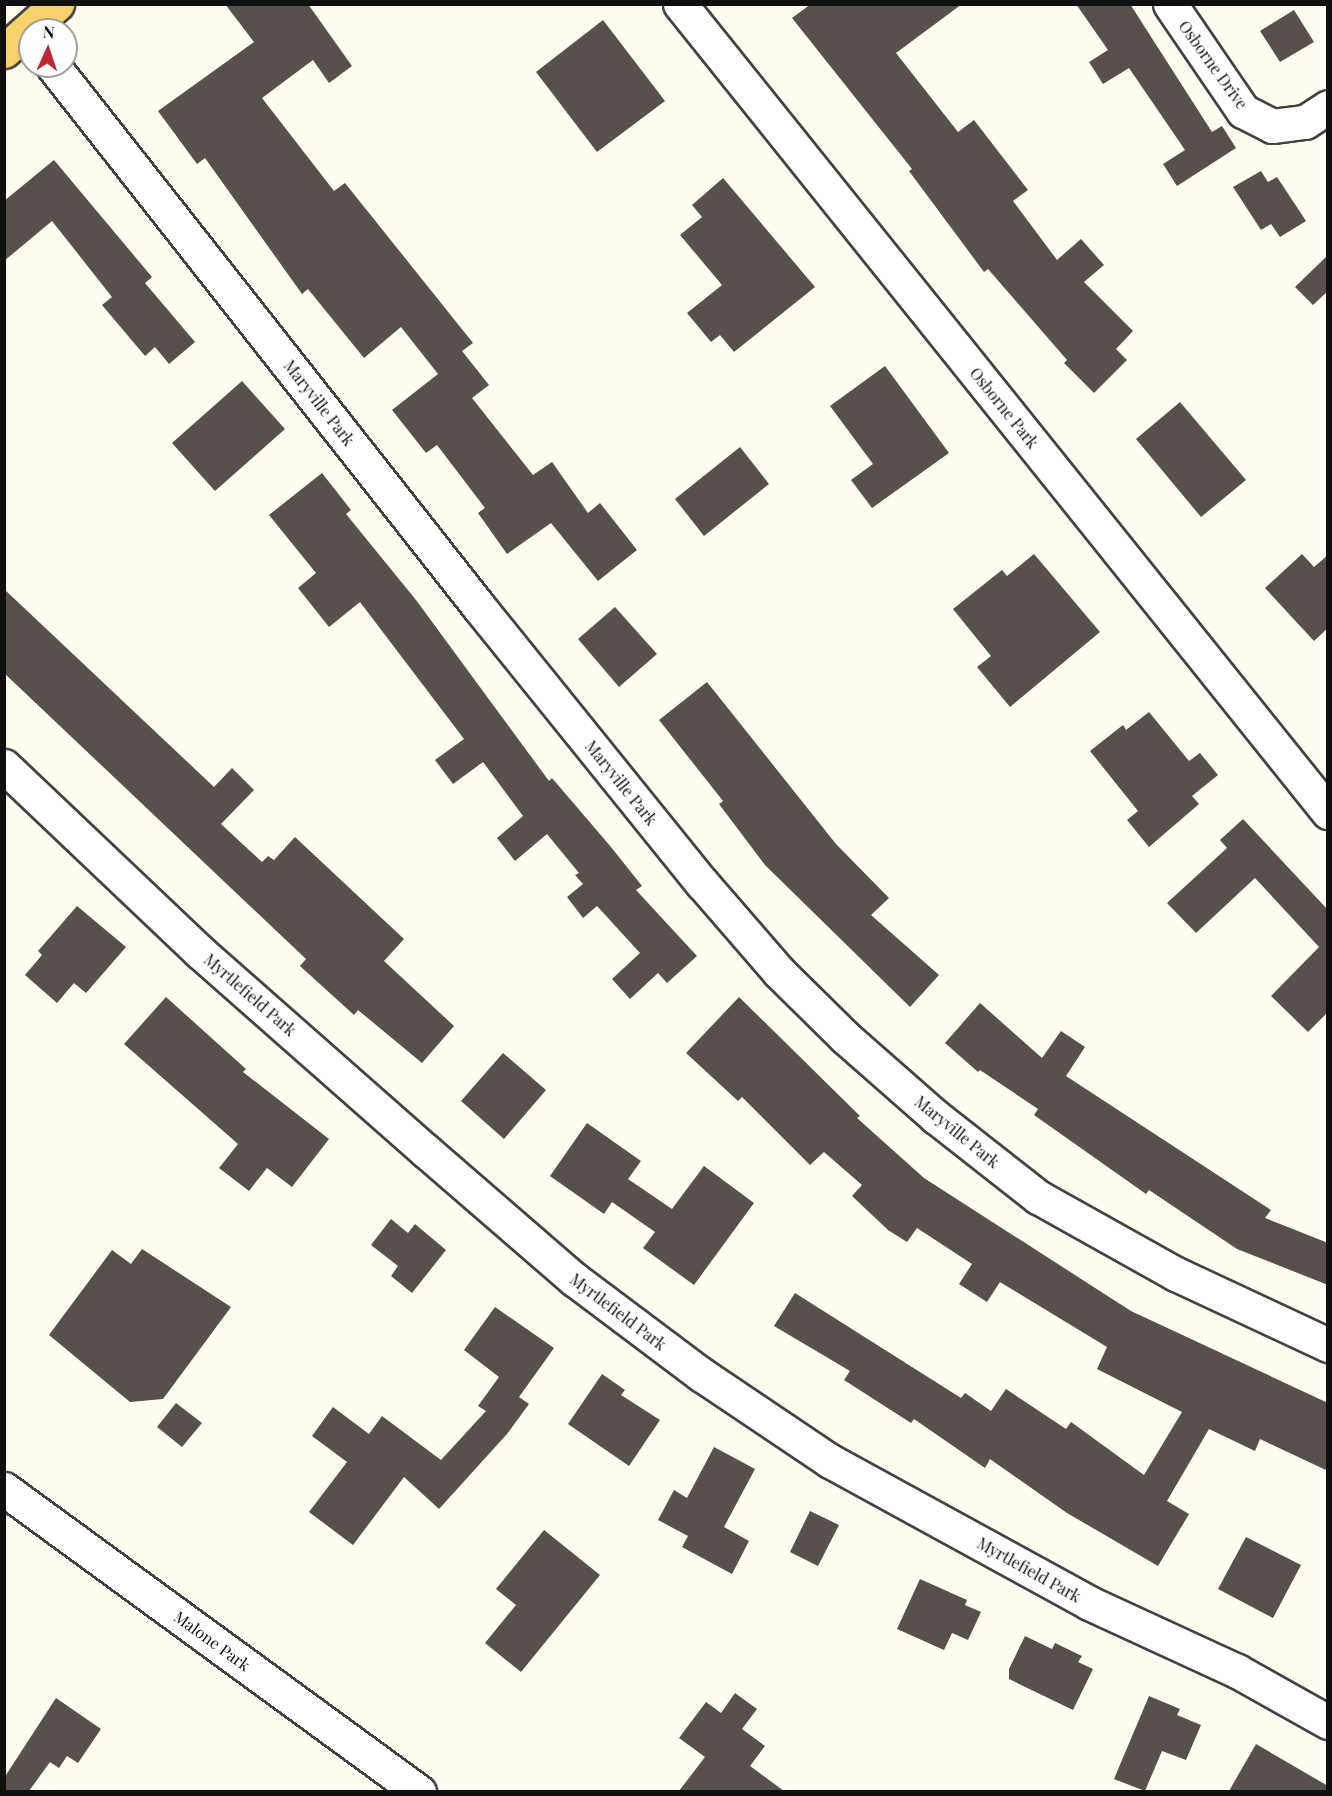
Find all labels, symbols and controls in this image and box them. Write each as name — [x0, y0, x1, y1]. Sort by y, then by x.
street label: Osborne Drive — [1174, 17, 1252, 113]
north arrow — [18, 18, 78, 78]
text: N — [43, 21, 55, 42]
street label: Maryville Park — [280, 356, 358, 450]
street label: Osborne Park — [966, 364, 1042, 452]
street label: Maryville Park — [581, 737, 661, 829]
street label: Myrtlefield Park — [200, 950, 300, 1040]
street label: Maryville Park — [911, 1092, 1003, 1172]
street label: Myrtlefield Park — [566, 1270, 670, 1354]
street label: Myrtlefield Park — [974, 1534, 1084, 1606]
street label: Malone Park — [170, 1607, 254, 1675]

